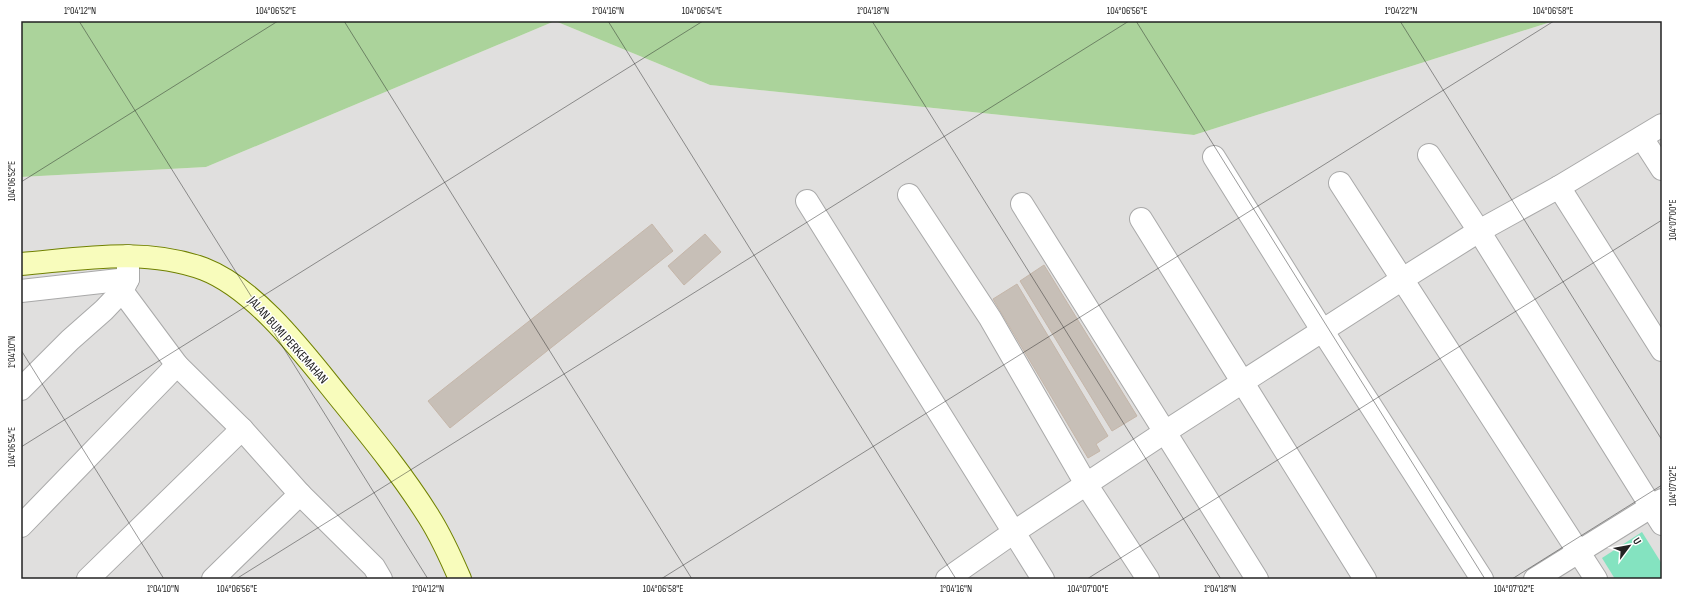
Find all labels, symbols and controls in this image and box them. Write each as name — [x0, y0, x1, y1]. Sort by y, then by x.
text: 1°04'12"N — [64, 5, 96, 17]
text: 104°06'52"E — [256, 5, 296, 17]
text: 1°04'16"N — [592, 5, 624, 17]
text: 104°06'54"E — [682, 5, 722, 17]
text: 1°04'18"N — [857, 5, 889, 17]
text: 104°06'56"E — [1107, 5, 1147, 17]
text: 1°04'22"N — [1385, 5, 1417, 17]
text: 104°06'58"E — [1533, 5, 1573, 17]
text: 104°06'52"E — [6, 161, 18, 201]
text: 104°07'00"E — [1667, 200, 1679, 241]
street label: JALAN BUMI PERKEMAHAN — [244, 292, 331, 387]
text: 1°04'10"N — [6, 336, 18, 368]
text: 104°06'54"E — [6, 427, 18, 467]
text: 104°07'02"E — [1667, 466, 1679, 506]
north arrow — [1609, 526, 1649, 566]
text: U — [1630, 535, 1644, 547]
text: 1°04'10"N — [147, 583, 179, 595]
text: 104°06'56"E — [217, 583, 257, 595]
text: 1°04'12"N — [412, 583, 444, 595]
text: 104°06'58"E — [643, 583, 683, 595]
text: 1°04'16"N — [940, 583, 972, 595]
text: 104°07'00"E — [1068, 583, 1109, 595]
text: 1°04'18"N — [1204, 583, 1236, 595]
text: 104°07'02"E — [1494, 583, 1534, 595]

